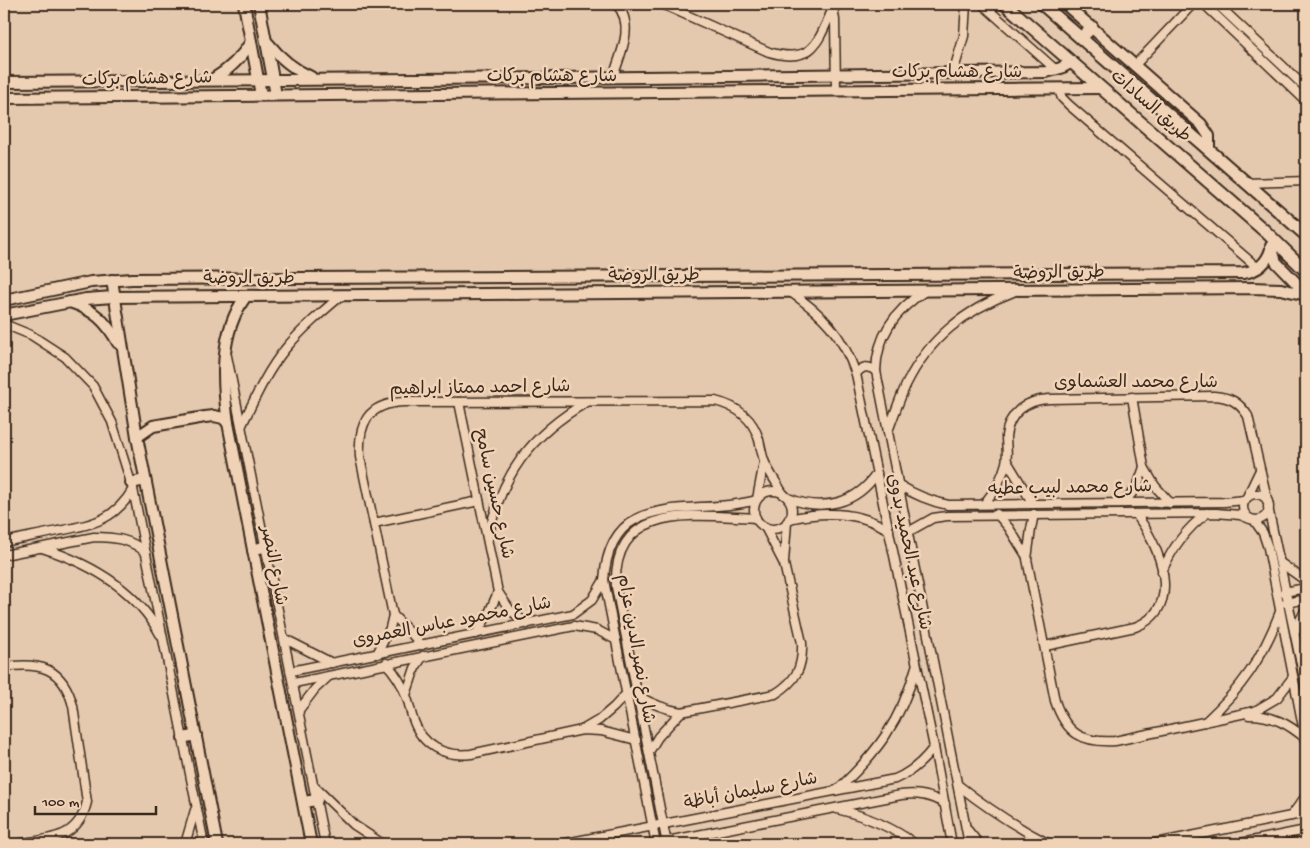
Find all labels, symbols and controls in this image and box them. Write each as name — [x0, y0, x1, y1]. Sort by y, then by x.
street label: شارع هشام بركات — [892, 63, 1022, 85]
street label: طريق السادات — [1105, 66, 1195, 148]
street label: شارع هشام بركات — [487, 67, 617, 89]
street label: شارع هشام بركات — [82, 68, 212, 93]
street label: طريق الروضة — [1013, 263, 1105, 285]
street label: طريق الروضة — [608, 266, 700, 287]
street label: طريق الروضة — [203, 269, 295, 290]
street label: شارع محمد العشماوى — [1054, 373, 1218, 394]
street label: شارع احمد ممتاز ابراهيم — [390, 377, 571, 402]
street label: شارع حسين سامح — [469, 427, 517, 561]
street label: شارع عبد الحميد بدوى — [881, 472, 935, 632]
street label: شارع محمد لبيب عطيه — [988, 477, 1152, 501]
street label: شارع النصر — [255, 522, 291, 608]
street label: شارع نصر الدين عزام — [611, 573, 658, 726]
street label: شارع محمود عباس العمروى — [351, 593, 553, 653]
street label: شارع سليمان أباظة — [682, 767, 820, 815]
scale bar — [35, 783, 156, 815]
text: 100 m — [41, 794, 80, 812]

